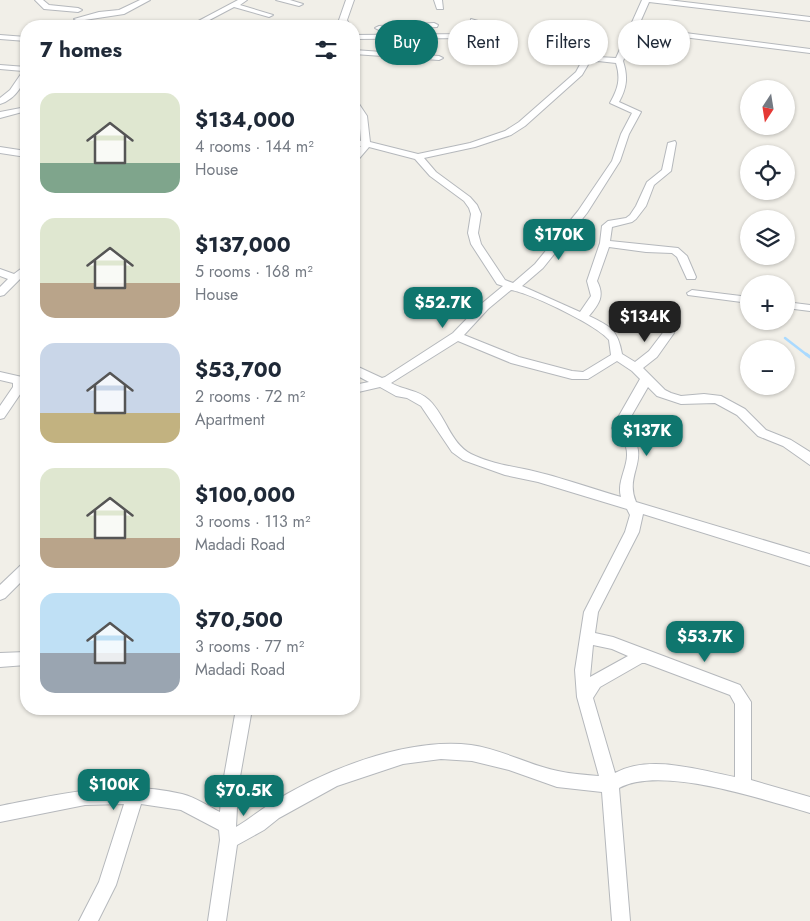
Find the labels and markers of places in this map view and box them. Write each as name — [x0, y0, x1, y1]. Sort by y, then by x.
pin: $170K — [524, 218, 594, 261]
pin: $52.7K — [402, 286, 484, 329]
pin: $134K — [610, 300, 680, 343]
pin: $137K — [612, 414, 682, 457]
pin: $53.7K — [664, 620, 746, 663]
pin: $100K — [79, 768, 149, 811]
pin: $70.5K — [203, 774, 285, 817]

